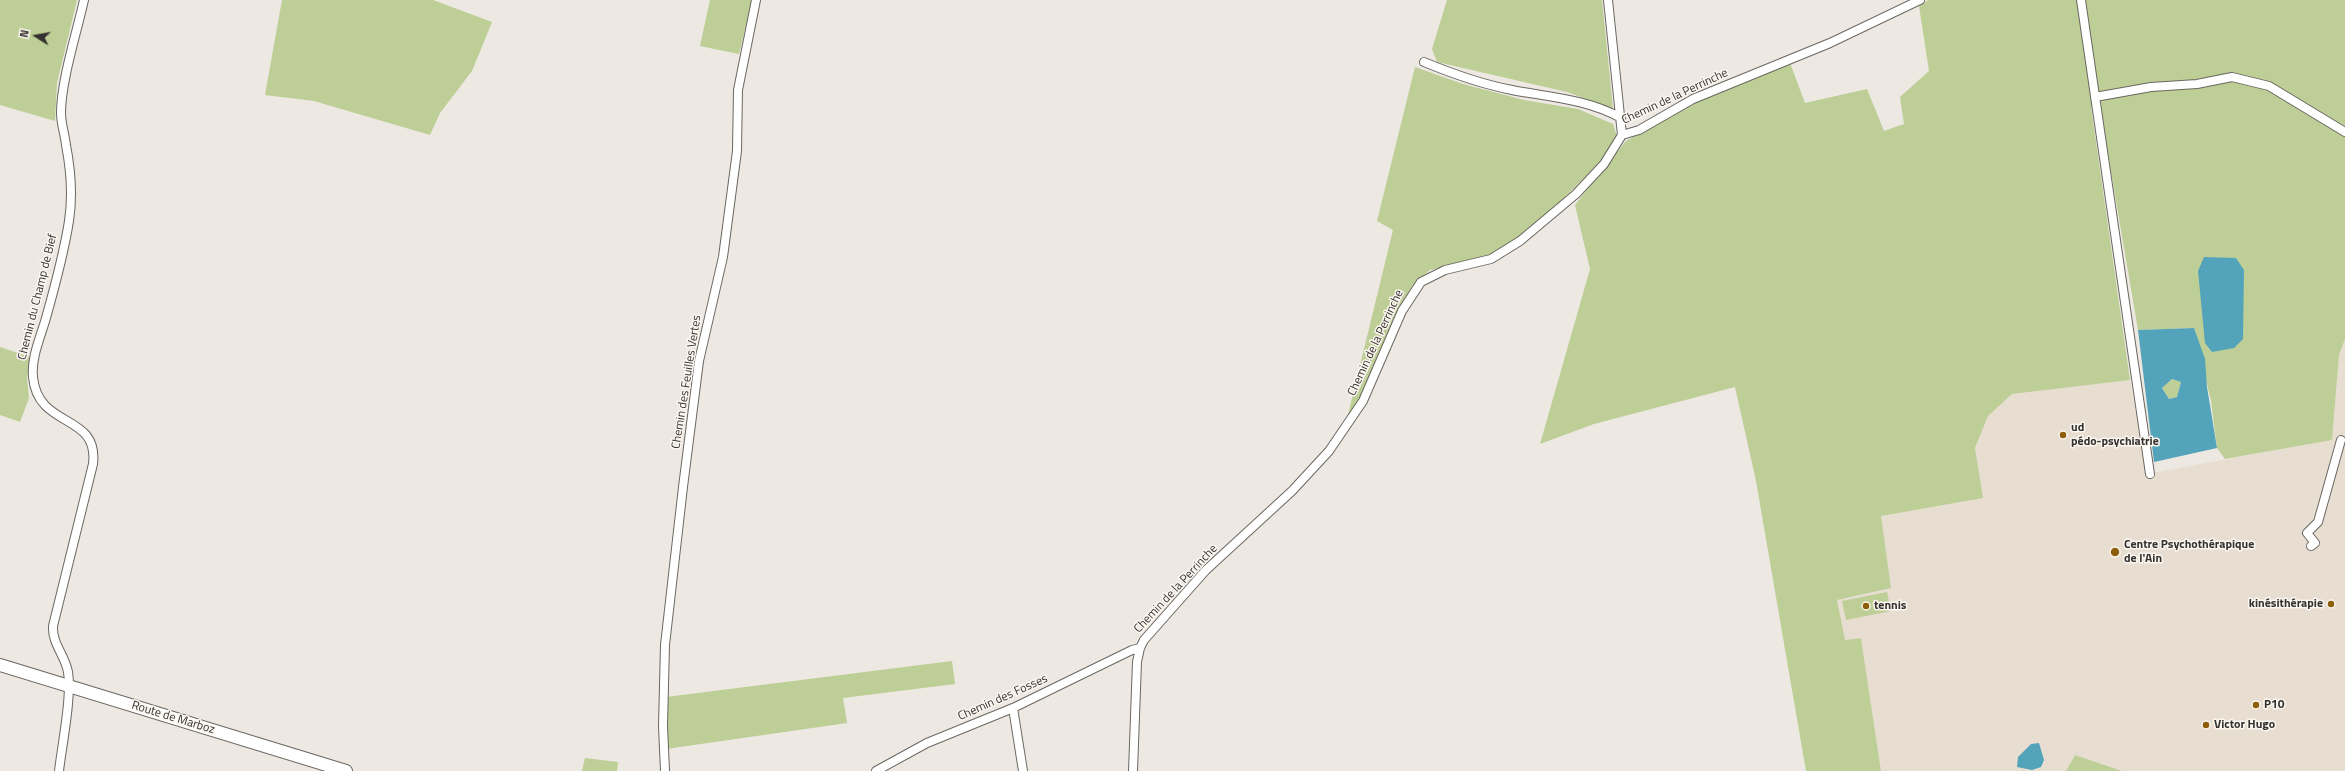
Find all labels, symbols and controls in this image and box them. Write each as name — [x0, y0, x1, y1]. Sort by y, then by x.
north arrow — [16, 16, 56, 56]
text: N — [16, 28, 33, 39]
street label: Chemin de la Perrinche — [1620, 66, 1730, 128]
street label: Chemin du Champ de Bief — [15, 233, 61, 361]
street label: Chemin de la Perrinche — [1345, 288, 1407, 398]
street label: Chemin des Feuilles Vertes — [669, 314, 705, 450]
place label: ud pédo-psychiatrie — [2071, 421, 2159, 449]
marker: ud pédo-psychiatrie — [2058, 430, 2068, 440]
place label: Centre Psychothérapique de l'Ain — [2124, 538, 2254, 566]
street label: Chemin de la Perrinche — [1131, 542, 1221, 636]
marker: Centre Psychothérapique de l'Ain — [2109, 546, 2121, 558]
place label: kinésithérapie — [2249, 597, 2323, 611]
place label: tennis — [1874, 599, 1907, 613]
marker: kinésithérapie — [2326, 599, 2336, 609]
marker: tennis — [1861, 601, 1871, 611]
street label: Chemin des Fosses — [956, 672, 1050, 724]
place label: P10 — [2264, 698, 2285, 712]
street label: Route de Marboz — [130, 699, 216, 737]
marker: P10 — [2251, 700, 2261, 710]
place label: Victor Hugo — [2214, 718, 2275, 732]
marker: Victor Hugo — [2201, 720, 2211, 730]

